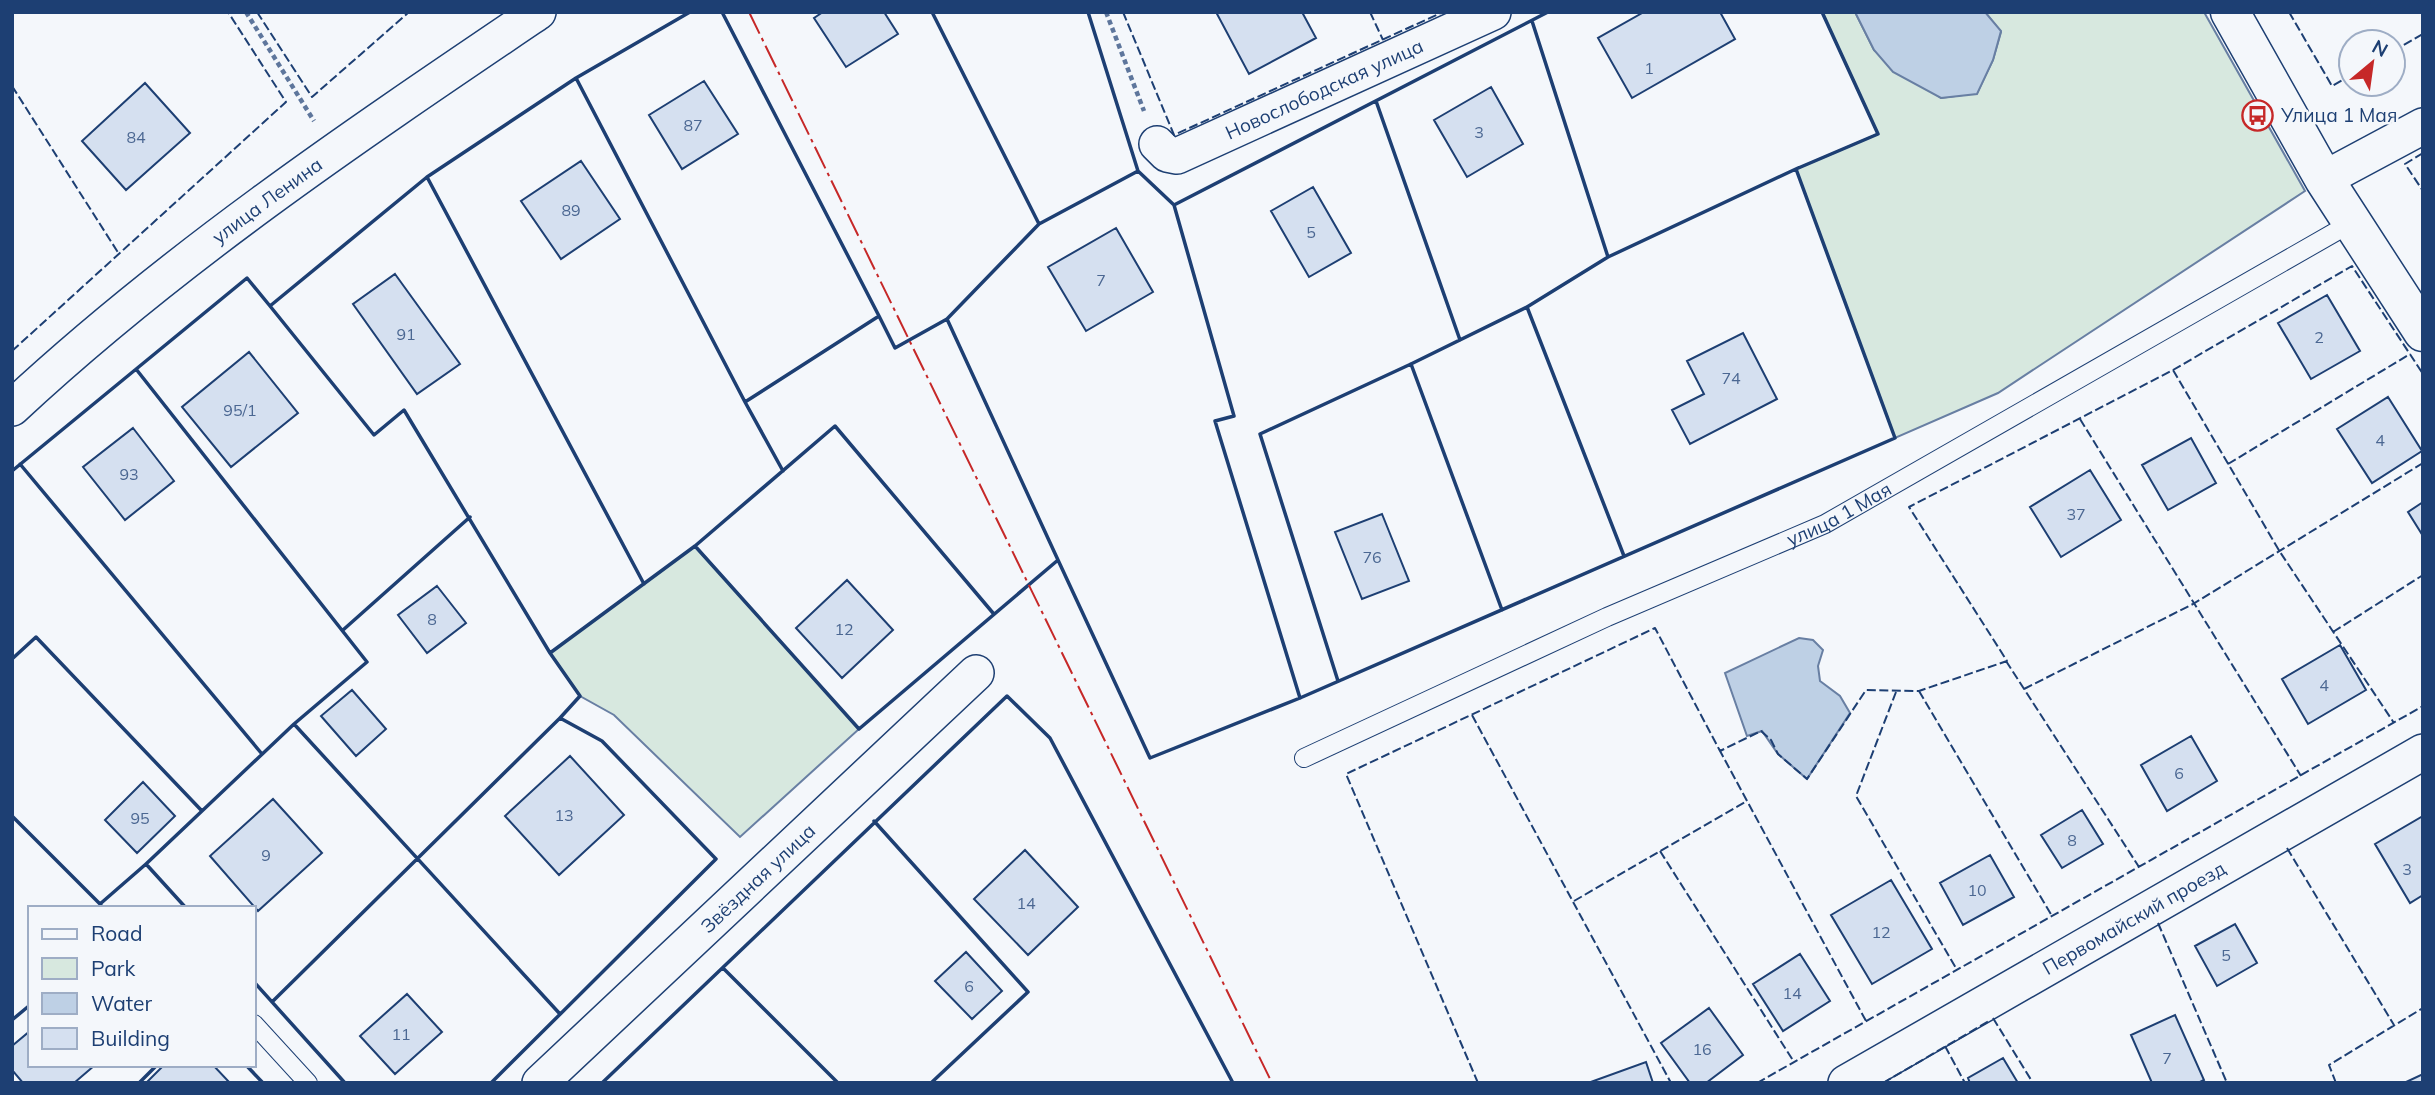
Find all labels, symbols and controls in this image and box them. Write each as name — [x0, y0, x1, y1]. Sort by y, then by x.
north arrow — [2337, 28, 2407, 98]
street label: Новослободская улица — [1221, 33, 1427, 144]
text: N — [2368, 34, 2392, 62]
house number: 1 — [1644, 58, 1654, 78]
bus stop icon: Улица 1 Мая — [2241, 98, 2275, 132]
place label: Улица 1 Мая — [2280, 103, 2397, 127]
house number: 87 — [683, 115, 703, 135]
house number: 3 — [1474, 122, 1484, 142]
house number: 84 — [126, 127, 146, 147]
street label: улица Ленина — [207, 152, 327, 249]
house number: 89 — [561, 200, 581, 220]
house number: 5 — [1306, 222, 1316, 242]
house number: 7 — [1096, 270, 1106, 290]
house number: 91 — [396, 324, 416, 344]
house number: 2 — [2314, 327, 2324, 347]
house number: 74 — [1721, 368, 1741, 388]
house number: 95/1 — [223, 400, 257, 420]
house number: 4 — [2375, 430, 2385, 450]
house number: 93 — [119, 464, 139, 484]
street label: улица 1 Мая — [1783, 477, 1895, 551]
house number: 37 — [2066, 504, 2086, 524]
house number: 76 — [1362, 547, 1382, 567]
house number: 8 — [427, 609, 437, 629]
house number: 12 — [834, 619, 854, 639]
house number: 4 — [2319, 675, 2329, 695]
house number: 6 — [2174, 763, 2184, 783]
house number: 13 — [554, 805, 574, 825]
house number: 95 — [130, 808, 150, 828]
street label: Звёздная улица — [695, 818, 820, 938]
house number: 8 — [2067, 830, 2077, 850]
house number: 9 — [261, 845, 271, 865]
street label: Первомайский проезд — [2038, 856, 2230, 980]
house number: 3 — [2402, 859, 2412, 879]
house number: 10 — [1967, 880, 1987, 900]
house number: 14 — [1016, 893, 1036, 913]
legend — [28, 906, 256, 1067]
text: Road — [91, 920, 142, 946]
house number: 12 — [1871, 922, 1891, 942]
house number: 5 — [2221, 945, 2231, 965]
text: Park — [91, 955, 135, 981]
house number: 6 — [964, 976, 974, 996]
house number: 14 — [1782, 983, 1802, 1003]
text: Water — [91, 990, 152, 1016]
house number: 11 — [391, 1024, 411, 1044]
text: Building — [91, 1025, 170, 1051]
house number: 16 — [1692, 1039, 1712, 1059]
house number: 7 — [2162, 1048, 2172, 1068]

